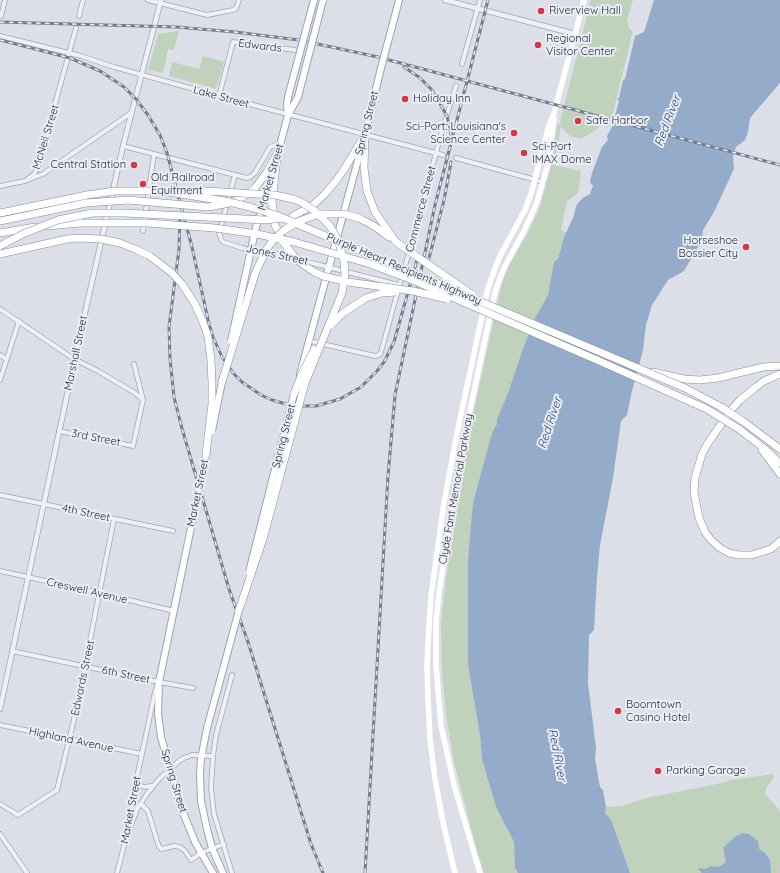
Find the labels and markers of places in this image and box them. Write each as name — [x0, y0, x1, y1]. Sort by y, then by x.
place label: Riverview Hall — [549, 4, 621, 18]
marker: Riverview Hall — [536, 6, 546, 16]
place label: Regional Visitor Center — [546, 32, 615, 58]
marker: Regional Visitor Center — [533, 40, 543, 50]
place label: Holiday Inn — [413, 92, 470, 106]
marker: Holiday Inn — [400, 94, 410, 104]
place label: Safe Harbor — [586, 114, 648, 128]
marker: Safe Harbor — [573, 116, 583, 126]
place label: Sci-Port: Louisiana's Science Center — [406, 120, 506, 146]
marker: Sci-Port: Louisiana's Science Center — [509, 128, 519, 138]
place label: Sci-Port IMAX Dome — [532, 140, 592, 166]
marker: Sci-Port IMAX Dome — [519, 148, 529, 158]
place label: Central Station — [51, 158, 126, 172]
marker: Central Station — [129, 160, 139, 170]
place label: Old Railroad Equitment — [151, 171, 214, 197]
marker: Old Railroad Equitment — [138, 179, 148, 189]
place label: Horseshoe Bossier City — [679, 234, 738, 260]
marker: Horseshoe Bossier City — [741, 242, 751, 252]
place label: Boomtown Casino Hotel — [626, 698, 690, 724]
marker: Boomtown Casino Hotel — [613, 706, 623, 716]
place label: Parking Garage — [666, 764, 746, 778]
marker: Parking Garage — [653, 766, 663, 776]

